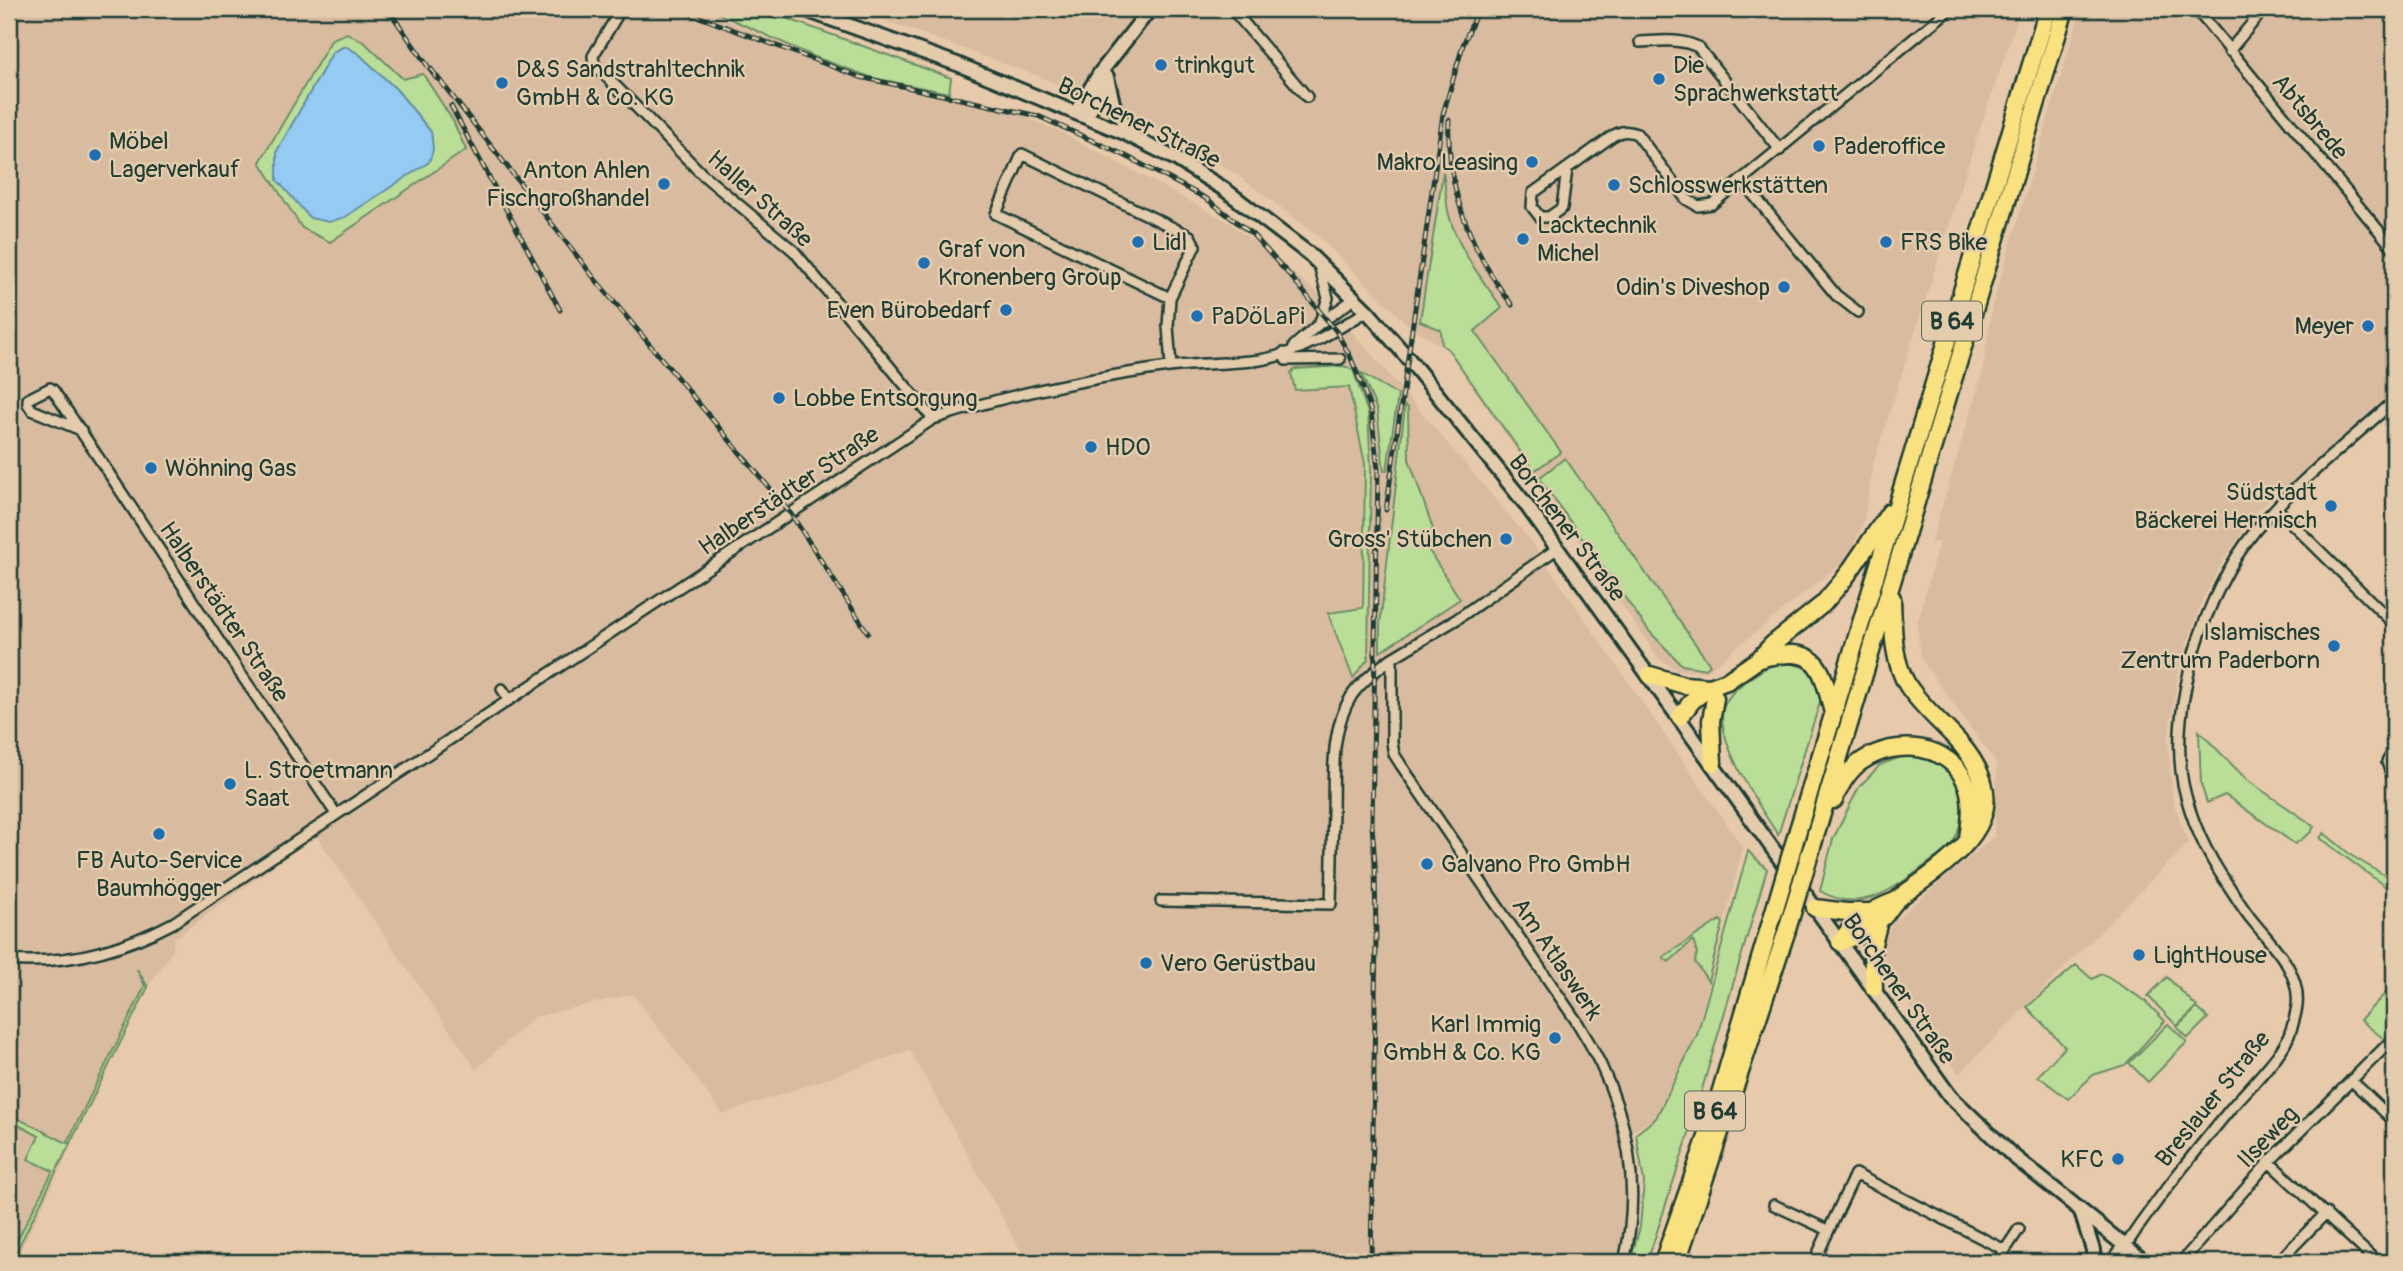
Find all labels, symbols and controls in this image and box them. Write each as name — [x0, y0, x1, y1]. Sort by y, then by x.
place label: trinkgut — [1174, 51, 1255, 80]
place label: Die Sprachwerkstatt — [1673, 51, 1839, 108]
place label: D&S Sandstrahltechnik GmbH & Co. KG — [516, 55, 745, 112]
marker: trinkgut — [1153, 57, 1169, 73]
street label: Abtsbrede — [2266, 68, 2354, 166]
street label: Borchener Straße — [1053, 71, 1225, 175]
marker: Die Sprachwerkstatt — [1651, 71, 1667, 87]
marker: D&S Sandstrahltechnik GmbH & Co. KG — [494, 75, 510, 91]
place label: Möbel Lagerverkauf — [109, 127, 240, 184]
place label: Paderoffice — [1833, 132, 1945, 161]
marker: Paderoffice — [1811, 138, 1827, 154]
street label: Haller Straße — [701, 144, 819, 254]
marker: Möbel Lagerverkauf — [87, 147, 103, 163]
place label: Makro Leasing — [1376, 148, 1518, 177]
marker: Makro Leasing — [1524, 154, 1540, 170]
place label: Anton Ahlen Fischgroßhandel — [486, 156, 650, 213]
place label: Schlosswerkstätten — [1628, 171, 1828, 200]
marker: Anton Ahlen Fischgroßhandel — [656, 176, 672, 192]
marker: Schlosswerkstätten — [1606, 177, 1622, 193]
place label: Lacktechnik Michel — [1537, 211, 1657, 268]
place label: Lidl — [1152, 228, 1187, 257]
place label: FRS Bike — [1900, 228, 1987, 257]
marker: Lacktechnik Michel — [1515, 231, 1531, 247]
marker: Lidl — [1130, 234, 1146, 250]
marker: FRS Bike — [1878, 234, 1894, 250]
place label: Graf von Kronenberg Group — [938, 235, 1121, 292]
marker: Graf von Kronenberg Group — [916, 255, 932, 271]
place label: Odin's Diveshop — [1616, 273, 1770, 302]
marker: Odin's Diveshop — [1776, 279, 1792, 295]
place label: Even Bürobedarf — [827, 296, 992, 325]
marker: Even Bürobedarf — [998, 302, 1014, 318]
place label: PaDöLaPi — [1211, 302, 1305, 331]
road number: B 64 — [1922, 302, 1982, 340]
marker: PaDöLaPi — [1189, 308, 1205, 324]
place label: Meyer — [2294, 312, 2354, 341]
marker: Meyer — [2360, 318, 2376, 334]
place label: Lobbe Entsorgung — [793, 384, 978, 413]
marker: Lobbe Entsorgung — [771, 390, 787, 406]
street label: Halberstädter Straße — [693, 420, 885, 562]
place label: HDO — [1105, 433, 1150, 462]
marker: HDO — [1083, 439, 1099, 455]
street label: Borchener Straße — [1502, 448, 1632, 608]
place label: Wöhning Gas — [165, 454, 296, 483]
marker: Wöhning Gas — [143, 460, 159, 476]
place label: Südstadt Bäckerei Hermisch — [2134, 478, 2317, 535]
marker: Südstadt Bäckerei Hermisch — [2323, 498, 2339, 514]
street label: Halberstädter Straße — [153, 516, 295, 708]
place label: Gross' Stübchen — [1327, 525, 1492, 554]
marker: Gross' Stübchen — [1498, 531, 1514, 547]
place label: Islamisches Zentrum Paderborn — [2120, 618, 2320, 675]
marker: Islamisches Zentrum Paderborn — [2326, 638, 2342, 654]
place label: L. Stroetmann Saat — [244, 756, 393, 813]
marker: L. Stroetmann Saat — [222, 776, 238, 792]
marker: FB Auto-Service Baumhögger — [151, 826, 167, 842]
place label: FB Auto-Service Baumhögger — [76, 846, 242, 903]
place label: Galvano Pro GmbH — [1441, 850, 1630, 879]
marker: Galvano Pro GmbH — [1419, 856, 1435, 872]
street label: Am Atlaswerk — [1506, 892, 1608, 1026]
street label: Borchener Straße — [1836, 908, 1962, 1070]
place label: LightHouse — [2153, 941, 2267, 970]
marker: LightHouse — [2131, 947, 2147, 963]
place label: Vero Gerüstbau — [1160, 949, 1316, 978]
marker: Vero Gerüstbau — [1138, 955, 1154, 971]
place label: Karl Immig GmbH & Co. KG — [1383, 1010, 1541, 1067]
street label: Breslauer Straße — [2149, 1025, 2277, 1173]
marker: Karl Immig GmbH & Co. KG — [1547, 1030, 1563, 1046]
road number: B 64 — [1685, 1092, 1745, 1130]
street label: Ilseweg — [2231, 1100, 2305, 1174]
place label: KFC — [2060, 1145, 2104, 1174]
marker: KFC — [2110, 1151, 2126, 1167]

